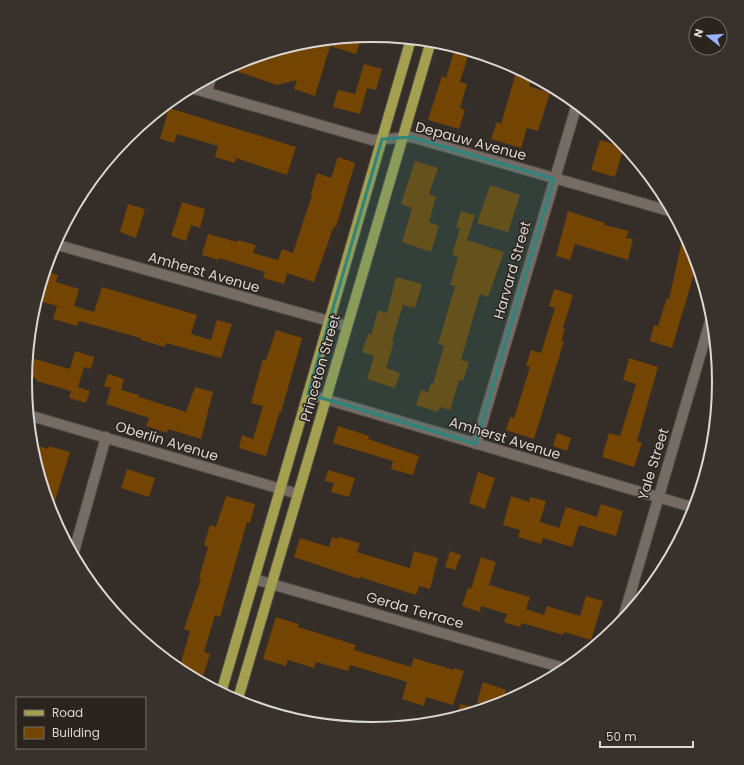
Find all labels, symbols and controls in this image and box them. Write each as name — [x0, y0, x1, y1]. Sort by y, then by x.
north arrow — [688, 16, 728, 56]
text: N — [690, 27, 707, 39]
street label: Depauw Avenue — [413, 117, 529, 166]
street label: Harvard Street — [488, 219, 536, 321]
street label: Amherst Avenue — [146, 246, 263, 298]
street label: Princeton Street — [295, 312, 345, 424]
street label: Amherst Avenue — [447, 412, 563, 465]
street label: Oberlin Avenue — [113, 416, 221, 466]
street label: Yale Street — [633, 425, 673, 503]
street label: Gerda Terrace — [364, 586, 467, 634]
legend — [16, 697, 146, 749]
text: Road — [52, 704, 83, 721]
scale bar — [600, 723, 693, 749]
text: Building — [52, 724, 100, 741]
text: 50 m — [606, 728, 637, 745]

